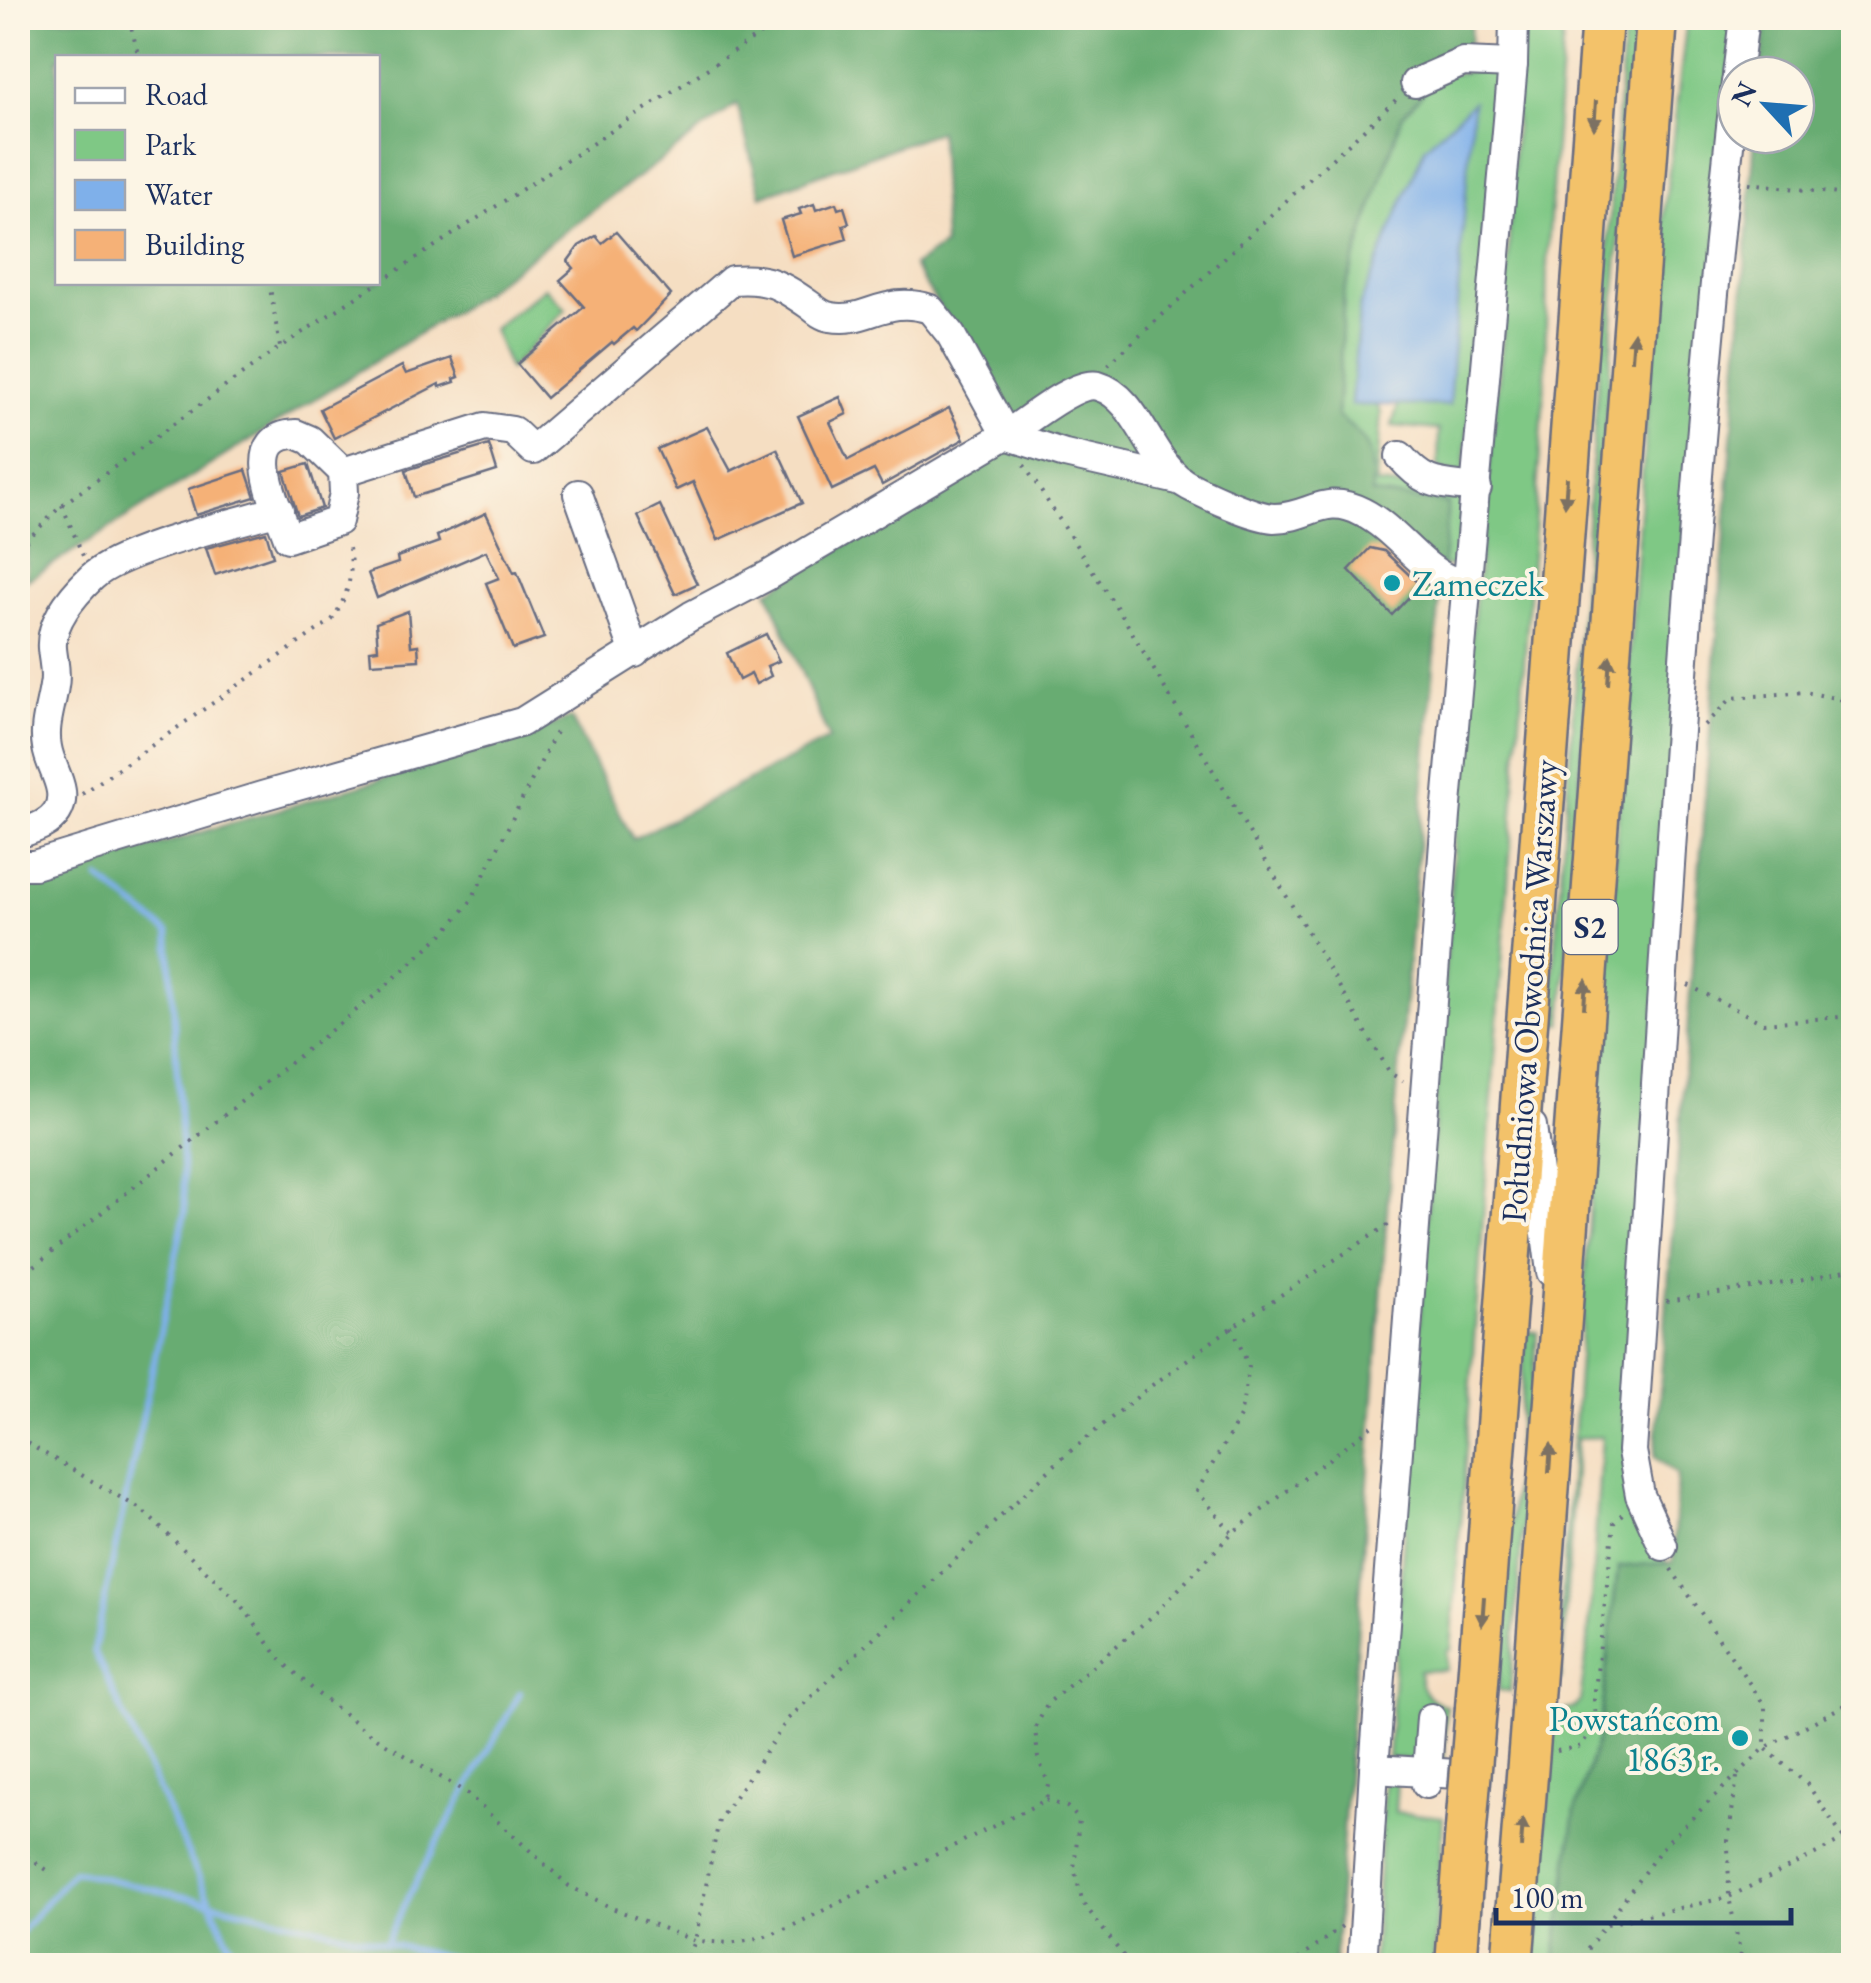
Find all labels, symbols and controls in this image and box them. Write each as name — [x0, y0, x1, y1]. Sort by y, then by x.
legend — [55, 55, 380, 285]
north arrow — [1716, 55, 1816, 155]
text: Road — [145, 75, 209, 114]
text: N — [1722, 76, 1765, 112]
one-way arrow — [1586, 99, 1602, 131]
text: Park — [145, 125, 197, 164]
text: Water — [145, 175, 213, 214]
text: Building — [145, 225, 245, 264]
one-way arrow — [1625, 329, 1641, 361]
one-way arrow — [1558, 477, 1574, 509]
place label: Zameczek — [1412, 561, 1545, 606]
marker: Zameczek — [1381, 572, 1403, 594]
one-way arrow — [1601, 653, 1617, 685]
street label: Południowa Obwodnica Warszawy — [1490, 757, 1568, 1224]
road number: S2 — [1562, 900, 1618, 954]
one-way arrow — [1577, 978, 1593, 1009]
one-way arrow — [1542, 1441, 1558, 1473]
one-way arrow — [1475, 1595, 1491, 1627]
place label: Powstańcom 1863 r. — [1549, 1696, 1720, 1781]
marker: Powstańcom 1863 r. — [1729, 1727, 1751, 1749]
one-way arrow — [1515, 1817, 1531, 1849]
scale bar — [1496, 1863, 1791, 1925]
text: 100 m — [1511, 1878, 1584, 1917]

